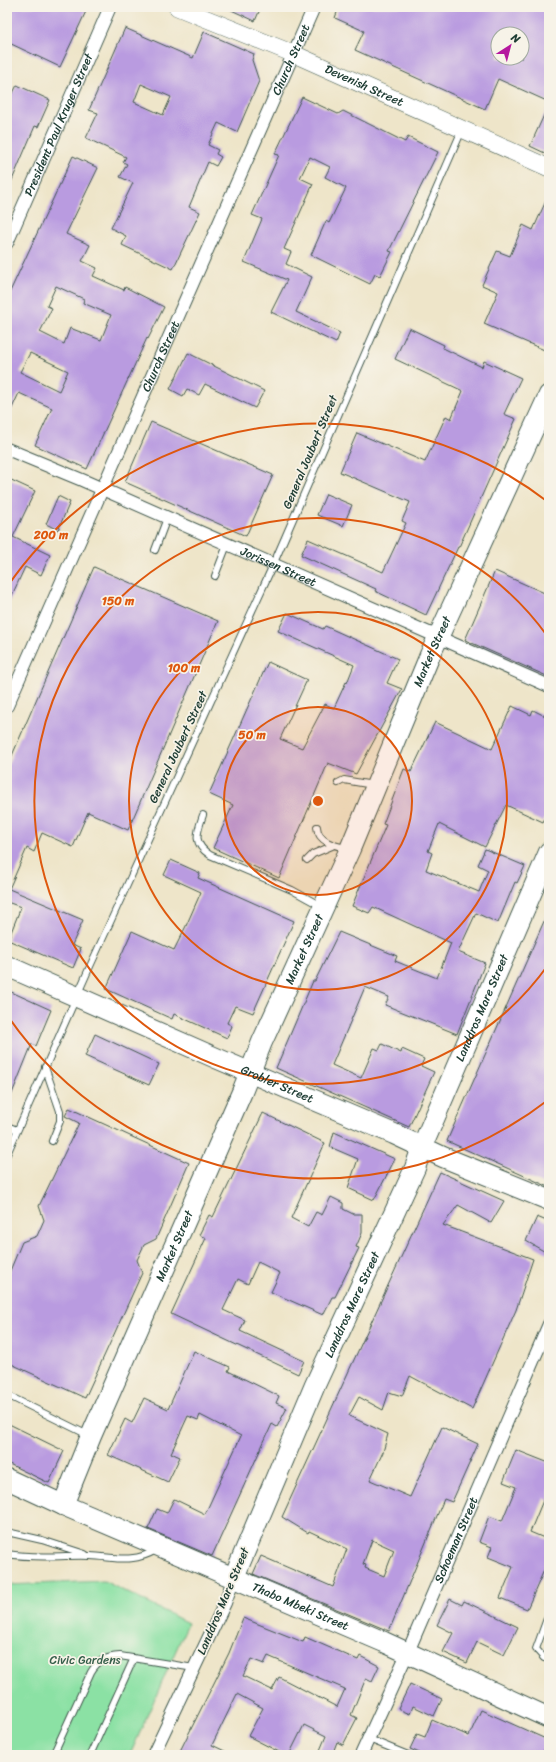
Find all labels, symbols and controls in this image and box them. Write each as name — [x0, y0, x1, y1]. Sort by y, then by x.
street label: Church Street — [266, 20, 316, 99]
north arrow — [490, 26, 530, 66]
text: N — [506, 28, 525, 48]
street label: President Paul Kruger Street — [18, 49, 100, 200]
street label: Devenish Street — [321, 58, 407, 113]
street label: Church Street — [135, 317, 186, 395]
street label: General Joubert Street — [276, 390, 344, 512]
text: 200 m — [33, 524, 69, 546]
street label: Jorissen Street — [236, 540, 320, 593]
text: 150 m — [102, 590, 135, 612]
street label: Market Street — [407, 611, 458, 690]
text: 100 m — [168, 657, 201, 679]
street label: General Joubert Street — [142, 686, 214, 807]
text: 50 m — [238, 724, 266, 746]
centre of rings — [311, 794, 325, 808]
street label: Market Street — [279, 909, 331, 988]
street label: Landdros Mare Street — [449, 950, 515, 1065]
street label: Grobler Street — [237, 1059, 317, 1110]
street label: Market Street — [149, 1206, 200, 1285]
street label: Landdros Mare Street — [318, 1247, 387, 1361]
street label: Schoeman Street — [428, 1493, 484, 1587]
street label: Landdros Mare Street — [190, 1543, 256, 1658]
street label: Thabo Mbeki Street — [248, 1576, 353, 1637]
park label: Civic Gardens — [49, 1649, 121, 1671]

